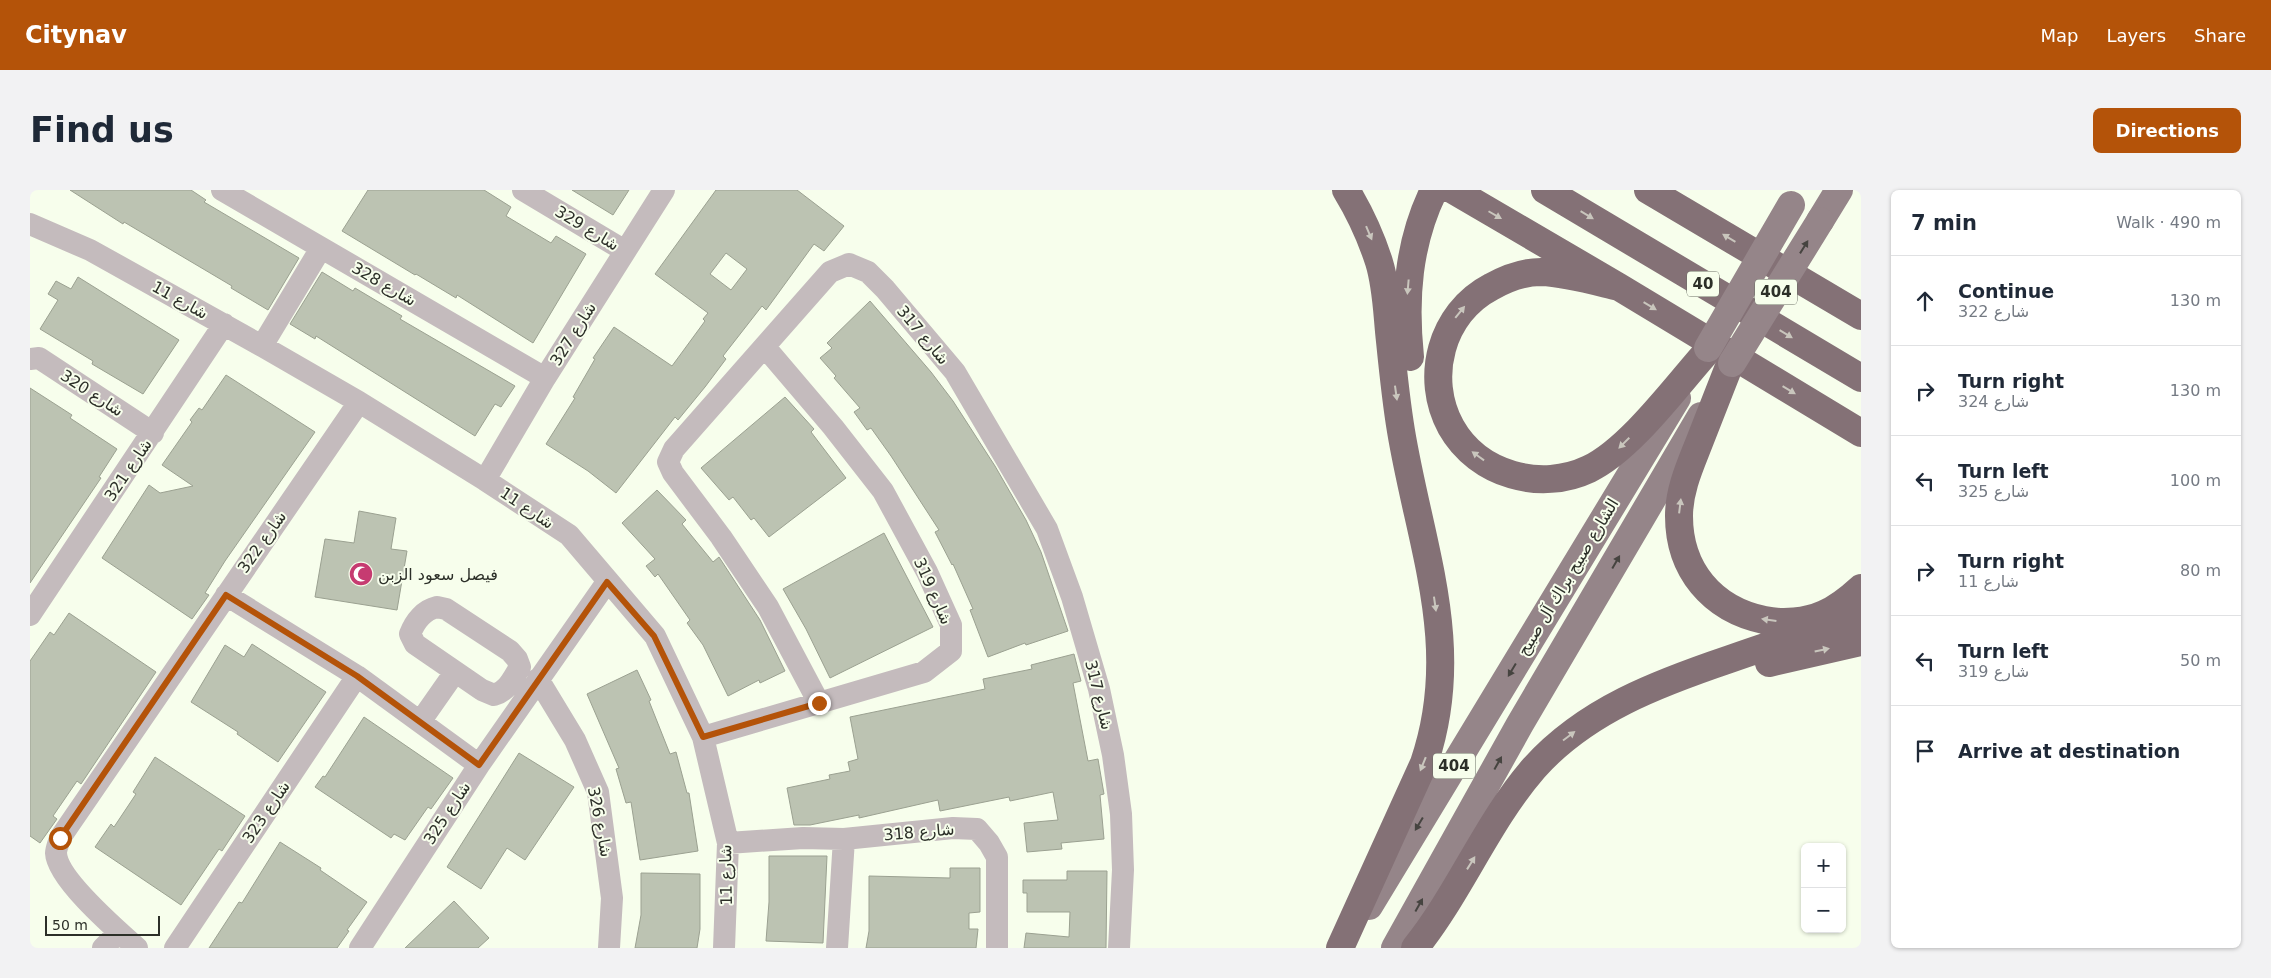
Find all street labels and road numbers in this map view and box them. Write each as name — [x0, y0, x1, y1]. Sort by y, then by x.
street label: شارع 329 — [551, 202, 622, 255]
street label: شارع 328 — [348, 258, 420, 311]
road number: 40 — [1687, 272, 1719, 296]
street label: شارع 11 — [148, 277, 211, 324]
road number: 404 — [1755, 280, 1797, 304]
street label: شارع 327 — [546, 299, 601, 370]
street label: شارع 317 — [892, 302, 953, 369]
street label: شارع 320 — [56, 366, 127, 421]
street label: شارع 321 — [100, 435, 157, 505]
street label: شارع 11 — [496, 483, 558, 534]
street label: الشارع صبيح براك آل صبيح — [1513, 495, 1623, 660]
street label: شارع 322 — [234, 507, 291, 577]
street label: شارع 319 — [909, 555, 956, 628]
street label: شارع 317 — [1080, 658, 1117, 732]
road number: 404 — [1433, 754, 1475, 778]
street label: شارع 323 — [238, 777, 295, 847]
street label: شارع 325 — [420, 778, 475, 849]
street label: شارع 326 — [583, 785, 616, 859]
street label: شارع 318 — [883, 819, 955, 846]
street label: شارع 11 — [716, 844, 737, 906]

